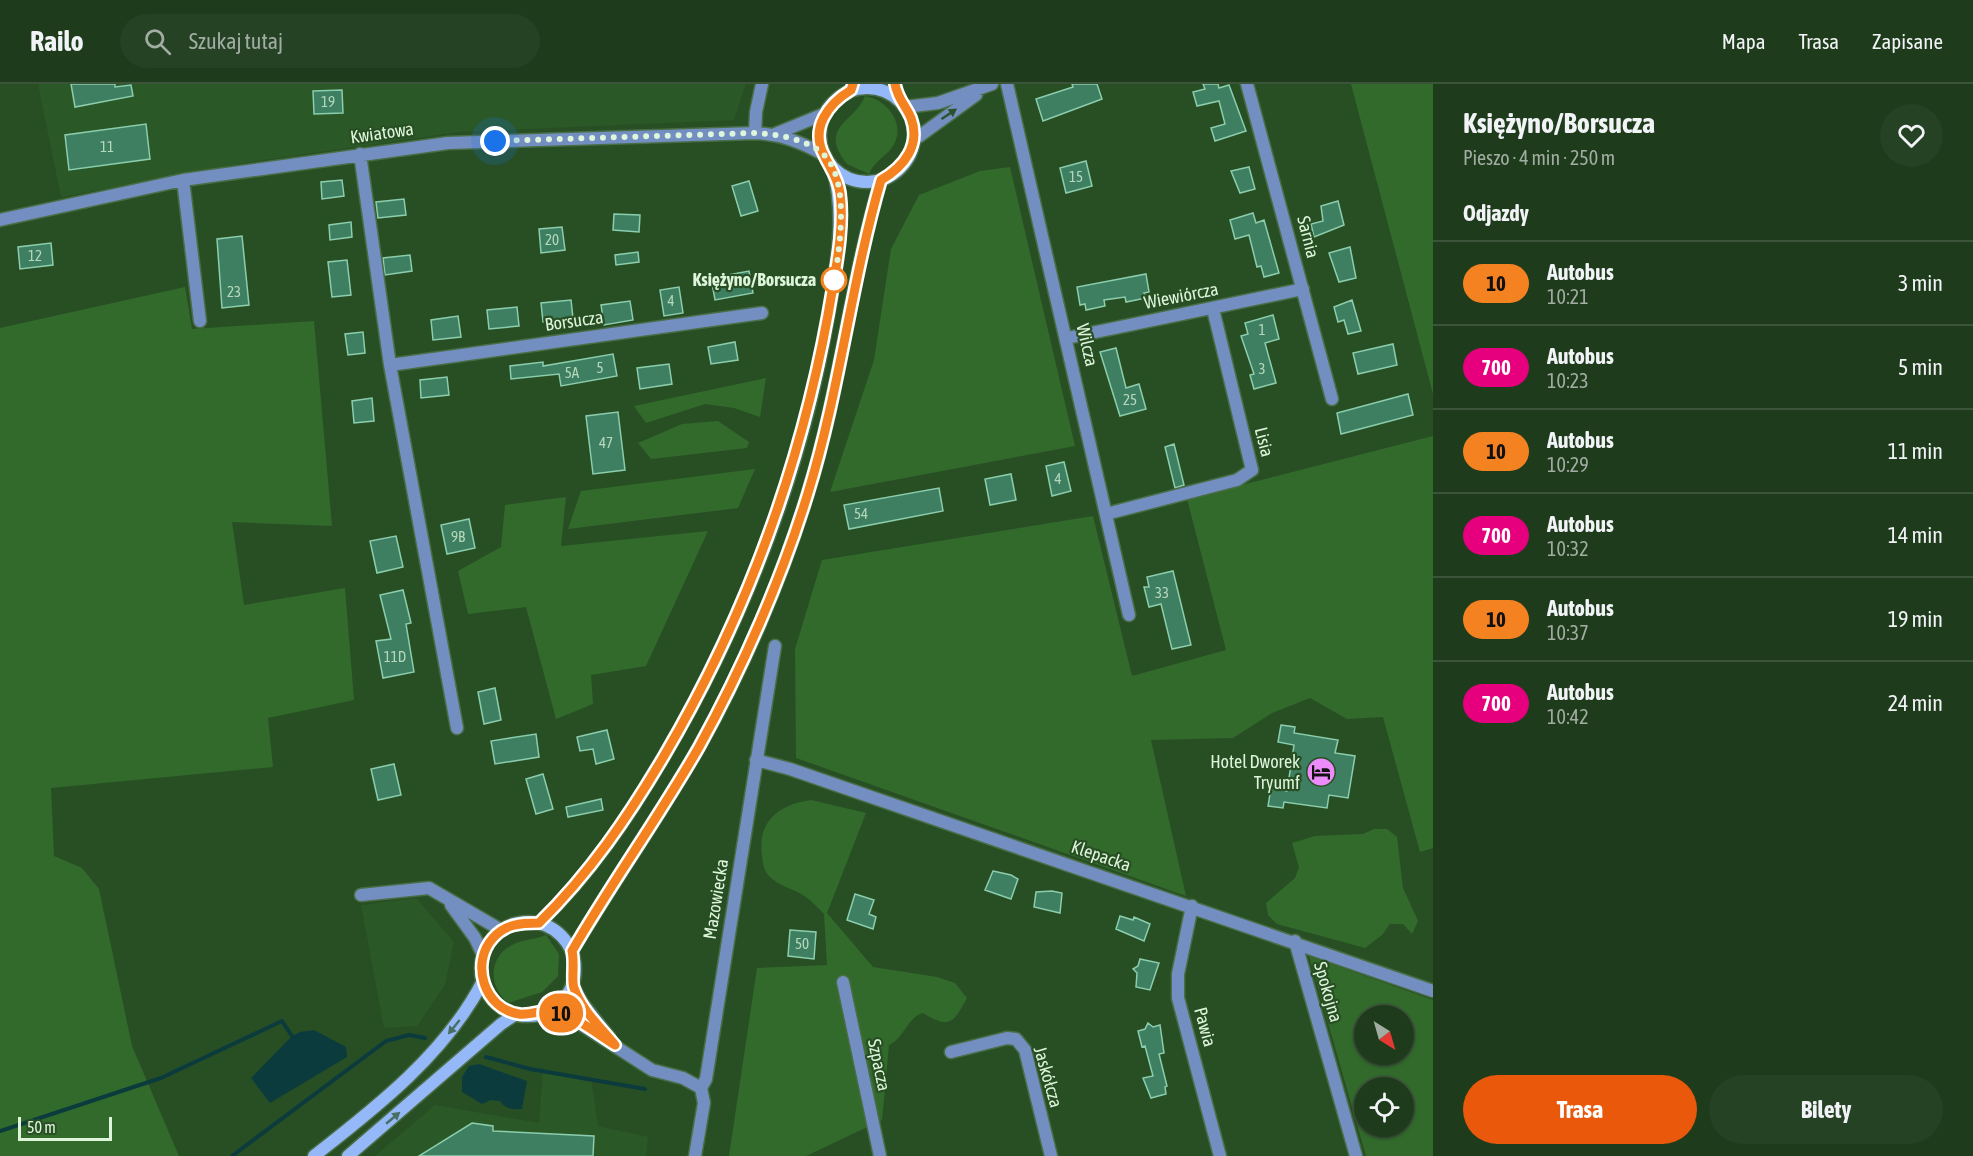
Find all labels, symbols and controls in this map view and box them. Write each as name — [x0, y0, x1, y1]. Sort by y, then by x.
search box — [120, 14, 540, 68]
text: Railo — [30, 25, 84, 57]
icon: search — [141, 25, 174, 58]
text: Szukaj tutaj — [189, 28, 283, 54]
text: Mapa — [1722, 29, 1765, 53]
text: Trasa — [1798, 29, 1839, 53]
text: Zapisane — [1872, 29, 1943, 53]
house number: 19 — [321, 93, 335, 110]
button: heart — [1880, 104, 1943, 167]
text: Księżyno/Borsucza — [1463, 107, 1655, 139]
one-way arrow — [940, 108, 956, 120]
street label: Kwiatowa — [349, 118, 415, 147]
your location — [480, 126, 510, 156]
house number: 11 — [100, 138, 114, 155]
text: Pieszo · 4 min · 250 m — [1463, 146, 1615, 169]
house number: 15 — [1069, 168, 1083, 185]
text: Odjazdy — [1463, 200, 1529, 226]
street label: Sarnia — [1293, 214, 1324, 260]
house number: 20 — [545, 231, 559, 248]
house number: 12 — [28, 247, 42, 264]
text: Autobus — [1547, 259, 1614, 285]
marker: Księżyno/Borsucza — [821, 267, 847, 293]
place label: Księżyno/Borsucza — [692, 269, 816, 290]
text: 3 min — [1898, 270, 1943, 296]
text: 10 — [1486, 271, 1506, 295]
street label: Wiewiórcza — [1142, 278, 1220, 313]
house number: 23 — [227, 283, 241, 300]
text: 10:21 — [1547, 285, 1589, 308]
house number: 4 — [667, 292, 675, 309]
street label: Borsucza — [543, 306, 605, 335]
street label: Wilcza — [1072, 321, 1103, 368]
house number: 1 — [1258, 321, 1266, 338]
text: Autobus — [1547, 343, 1614, 369]
text: 5 min — [1898, 354, 1943, 380]
text: 700 — [1481, 355, 1511, 379]
house number: 5 — [596, 359, 604, 376]
house number: 3 — [1258, 360, 1266, 377]
house number: 5A — [565, 364, 580, 381]
text: 10:23 — [1547, 369, 1589, 392]
house number: 25 — [1123, 391, 1137, 408]
street label: Lisia — [1251, 425, 1278, 459]
text: Autobus — [1547, 427, 1614, 453]
house number: 47 — [599, 434, 613, 451]
text: 11 min — [1888, 438, 1943, 464]
text: 10 — [1486, 439, 1506, 463]
text: 10:29 — [1547, 453, 1589, 476]
house number: 4 — [1054, 470, 1062, 487]
house number: 54 — [854, 505, 868, 522]
text: Autobus — [1547, 511, 1614, 537]
text: 14 min — [1888, 522, 1943, 548]
text: 700 — [1481, 523, 1511, 547]
house number: 9B — [451, 528, 465, 545]
text: 10:32 — [1547, 537, 1589, 560]
house number: 33 — [1155, 584, 1169, 601]
text: Autobus — [1547, 595, 1614, 621]
text: 19 min — [1888, 606, 1943, 632]
text: 10 — [1486, 607, 1506, 631]
text: 10:37 — [1547, 621, 1589, 644]
house number: 11D — [384, 648, 406, 665]
text: Autobus — [1547, 679, 1614, 705]
text: 24 min — [1888, 690, 1943, 716]
text: 700 — [1481, 691, 1511, 715]
text: 10:42 — [1547, 705, 1589, 728]
place label: Hotel Dworek Tryumf — [1210, 751, 1300, 793]
hotel icon: Hotel Dworek Tryumf — [1305, 756, 1337, 788]
street label: Klepacka — [1069, 836, 1134, 875]
street label: Mazowiecka — [699, 857, 732, 941]
house number: 50 — [795, 935, 809, 952]
street label: Spokojna — [1310, 959, 1347, 1024]
line badge: 10 — [534, 994, 588, 1032]
text: 10 — [551, 1001, 571, 1025]
street label: Pawia — [1190, 1005, 1221, 1049]
north arrow — [1354, 1005, 1414, 1065]
map controls — [1354, 1005, 1414, 1137]
one-way arrow — [448, 1019, 460, 1034]
street label: Szpacza — [864, 1037, 895, 1093]
street label: Jaskółcza — [1030, 1044, 1067, 1110]
button: Trasa — [1463, 1075, 1697, 1144]
button: Bilety — [1709, 1075, 1943, 1144]
button: locate — [1354, 1077, 1414, 1137]
one-way arrow — [385, 1112, 401, 1125]
scale bar — [18, 1114, 112, 1142]
text: 50 m — [27, 1118, 56, 1136]

